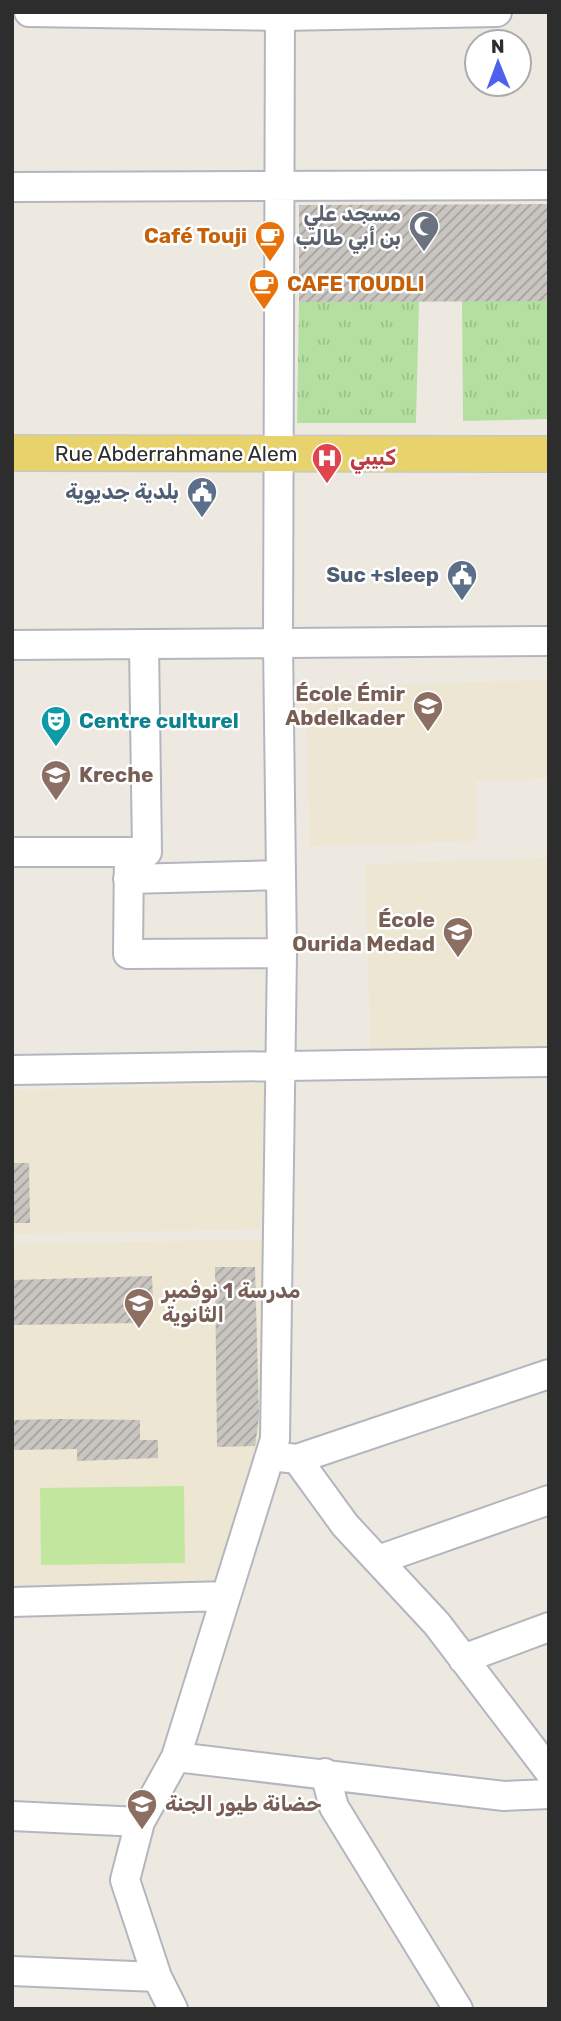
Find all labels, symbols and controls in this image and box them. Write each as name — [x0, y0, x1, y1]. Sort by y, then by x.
north arrow — [463, 28, 533, 98]
text: N — [491, 35, 505, 58]
place label: مسجد علي بن أبي طالب — [295, 201, 401, 254]
mosque icon: مسجد علي بن أبي طالب — [407, 209, 441, 253]
cafe icon: Café Touji — [253, 219, 287, 263]
place label: Café Touji — [144, 223, 247, 248]
cafe icon: CAFE TOUDLI — [247, 267, 281, 311]
place label: CAFE TOUDLI — [287, 271, 425, 296]
street label: Rue Abderrahmane Alem — [55, 441, 297, 466]
hospital icon: كبيبي — [310, 441, 344, 485]
place label: كبيبي — [350, 445, 396, 474]
public building icon: بلدية جديوية — [185, 475, 219, 519]
place label: بلدية جديوية — [65, 479, 179, 505]
public building icon: Suc +sleep — [445, 558, 479, 602]
place label: Suc +sleep — [326, 562, 439, 587]
place label: École Émir Abdelkader — [285, 681, 405, 730]
school or university icon: École Émir Abdelkader — [411, 689, 445, 733]
theatre icon: Centre culturel — [39, 704, 73, 748]
place label: Centre culturel — [79, 708, 239, 733]
school or university icon: Kreche — [39, 758, 73, 802]
place label: Kreche — [79, 762, 153, 787]
place label: École Ourida Medad — [292, 907, 435, 956]
school or university icon: École Ourida Medad — [441, 915, 475, 959]
place label: مدرسة 1 نوفمبر الثانوية — [160, 1278, 301, 1328]
school or university icon: مدرسة 1 نوفمبر الثانوية — [122, 1286, 156, 1330]
school or university icon: حضانة طيور الجنة — [125, 1787, 159, 1831]
place label: حضانة طيور الجنة — [165, 1791, 322, 1817]

